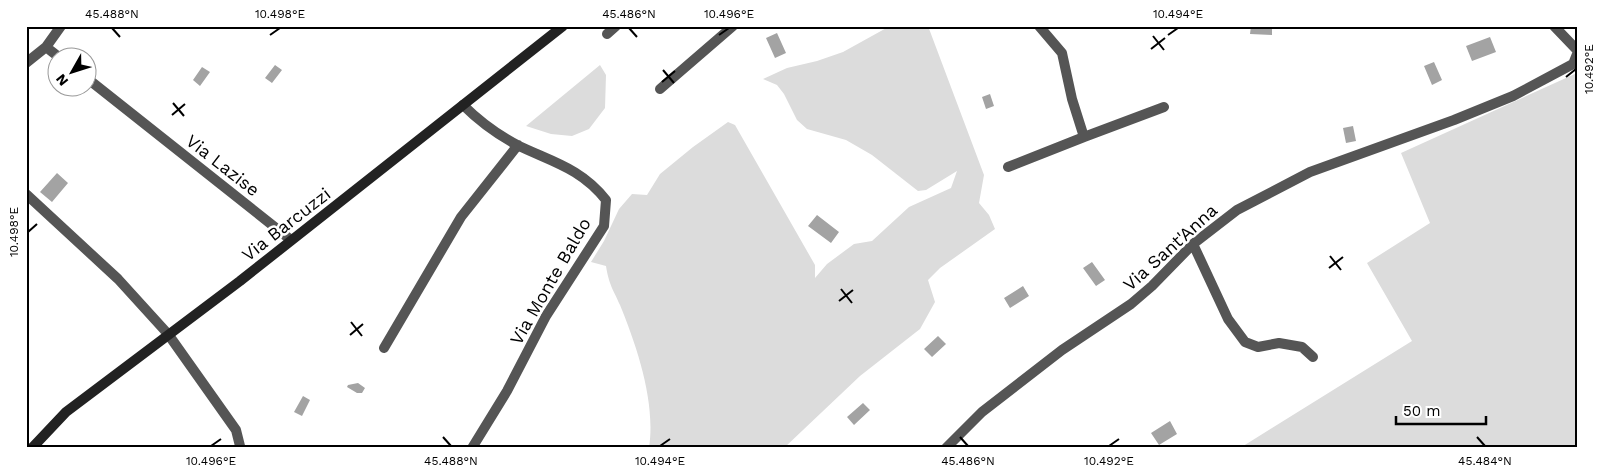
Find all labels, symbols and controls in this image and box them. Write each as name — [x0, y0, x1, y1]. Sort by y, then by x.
text: 45.488°N — [85, 7, 139, 21]
text: 10.498°E — [255, 7, 305, 21]
text: 45.486°N — [602, 7, 656, 21]
text: 10.496°E — [704, 7, 754, 21]
text: 10.494°E — [1153, 7, 1203, 21]
text: 10.492°E — [1582, 44, 1596, 94]
north arrow — [48, 48, 98, 98]
text: N — [52, 71, 71, 89]
street label: Via Lazise — [182, 130, 264, 200]
street label: Via Barcuzzi — [238, 183, 334, 265]
street label: Via Sant'Anna — [1119, 199, 1221, 295]
text: 10.498°E — [7, 207, 21, 257]
street label: Via Monte Baldo — [505, 214, 595, 348]
scale bar — [1396, 394, 1486, 426]
text: 50 m — [1403, 402, 1440, 420]
text: 10.496°E — [186, 454, 236, 468]
text: 45.488°N — [424, 454, 478, 468]
text: 10.494°E — [635, 454, 685, 468]
text: 45.486°N — [941, 454, 995, 468]
text: 10.492°E — [1084, 454, 1134, 468]
text: 45.484°N — [1458, 454, 1512, 468]

